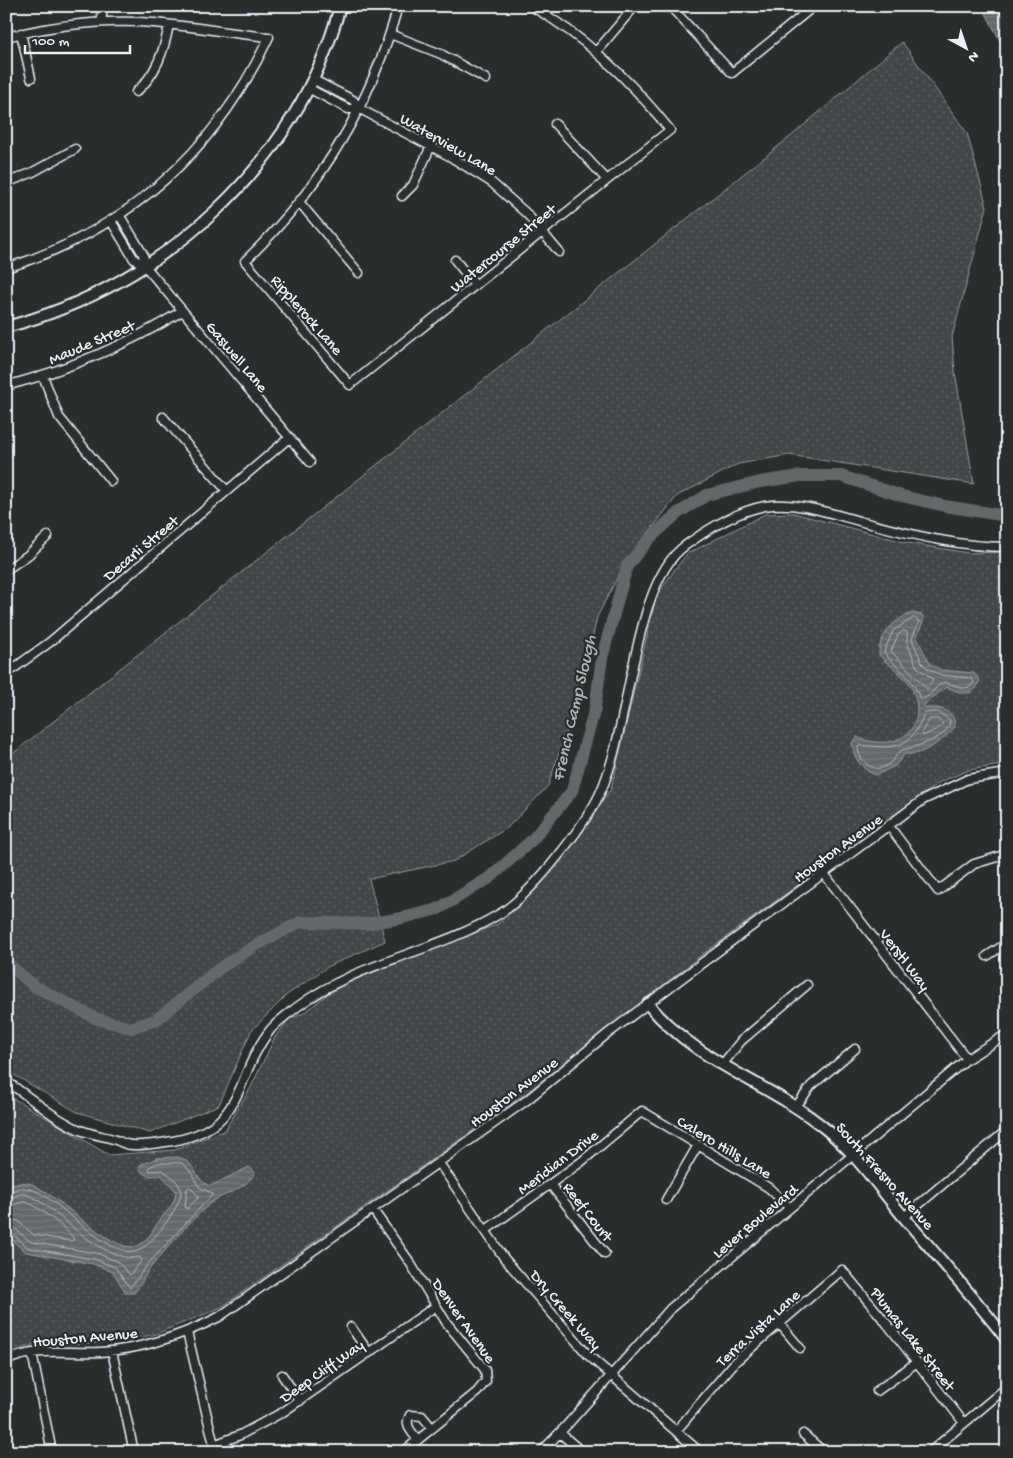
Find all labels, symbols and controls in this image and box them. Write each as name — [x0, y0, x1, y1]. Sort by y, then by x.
scale bar — [25, 22, 130, 54]
north arrow — [940, 22, 990, 72]
text: 100 m — [31, 33, 70, 51]
text: N — [964, 47, 982, 65]
street label: Waterview Lane — [396, 111, 500, 182]
street label: Watercourse Street — [448, 200, 562, 298]
street label: Ripplerock Lane — [265, 272, 346, 361]
street label: Maude Street — [47, 317, 140, 371]
street label: Gaswell Lane — [200, 319, 271, 398]
street label: Decarli Street — [100, 512, 185, 587]
water label: French Camp Slough — [548, 633, 603, 784]
street label: Houston Avenue — [791, 811, 888, 888]
street label: Verstl Way — [873, 925, 933, 996]
street label: Houston Avenue — [467, 1054, 563, 1133]
street label: Calero Hills Lane — [672, 1113, 775, 1185]
street label: South Fresno Avenue — [830, 1120, 937, 1236]
street label: Meridian Drive — [515, 1127, 604, 1200]
street label: Reef Court — [557, 1180, 616, 1248]
street label: Lever Boulevard — [710, 1180, 804, 1264]
street label: Dry Creek Way — [524, 1267, 604, 1355]
street label: Denver Avenue — [425, 1275, 499, 1369]
street label: Plumas Lake Street — [864, 1284, 959, 1397]
street label: Terra Vista Lane — [713, 1286, 806, 1373]
street label: Houston Avenue — [32, 1325, 139, 1354]
street label: Deep Cliff Way — [277, 1337, 369, 1409]

